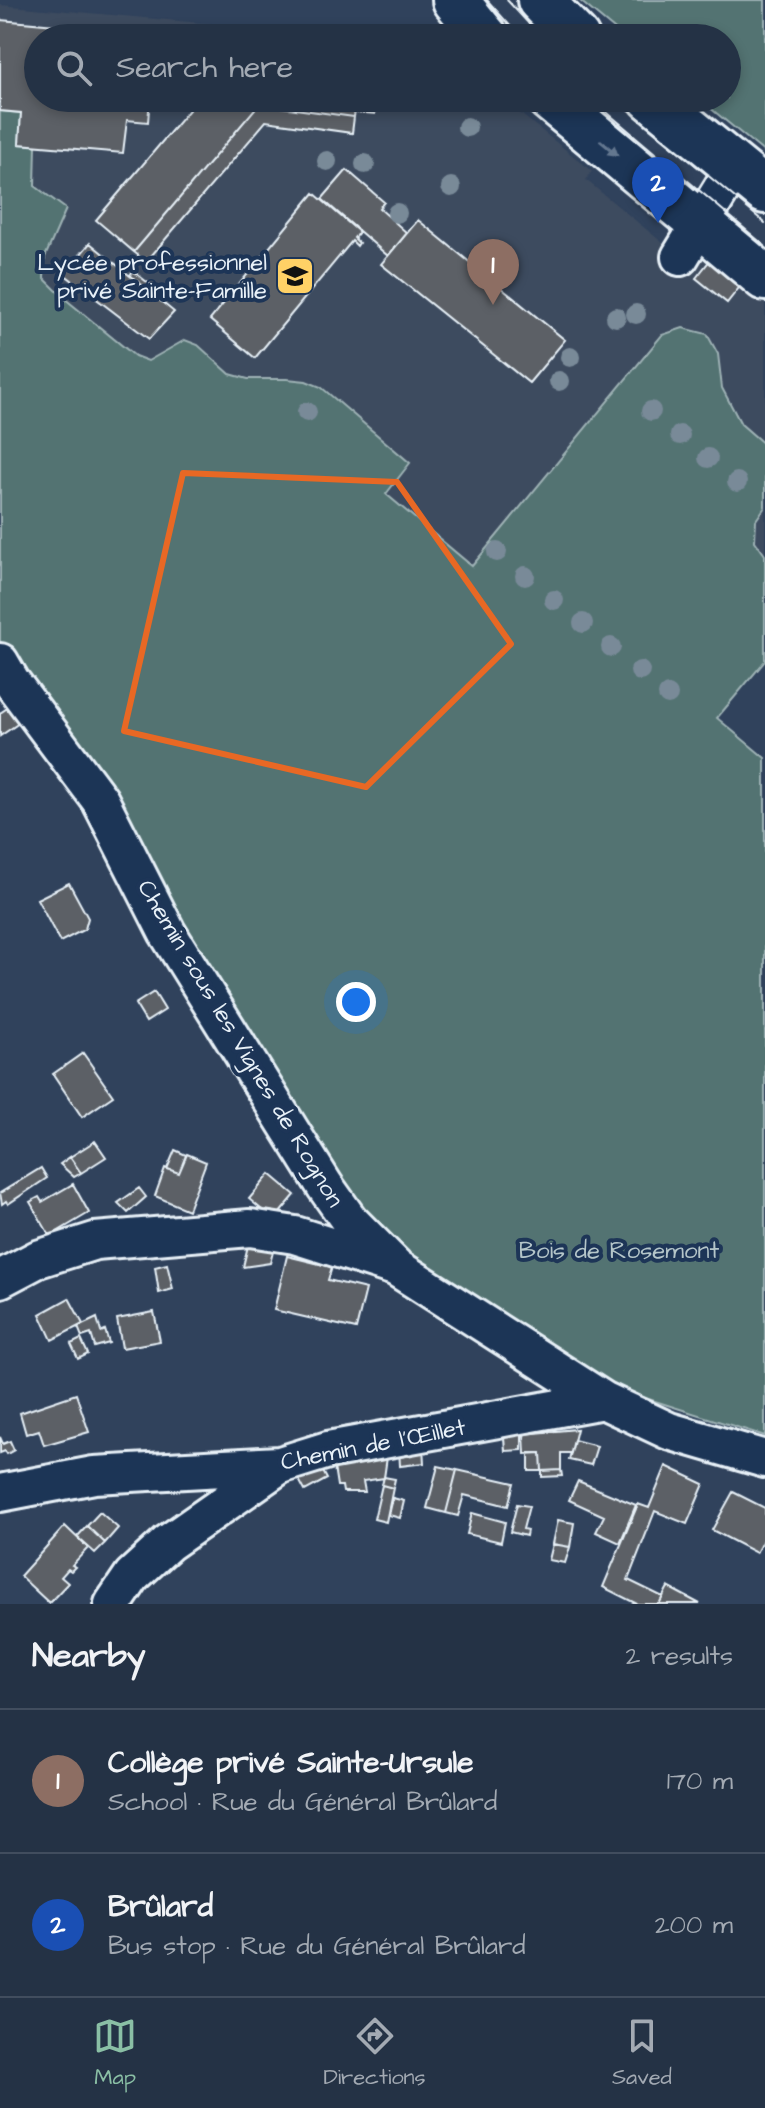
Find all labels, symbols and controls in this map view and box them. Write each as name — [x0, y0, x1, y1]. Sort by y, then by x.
search box — [24, 24, 741, 112]
icon: search — [52, 46, 96, 90]
text: Search here — [116, 47, 293, 89]
one-way arrow — [598, 139, 618, 156]
pin: 2 — [632, 157, 684, 223]
pin: 1 — [467, 239, 519, 305]
place label: Lycée professionnel privé Sainte-Famille — [37, 246, 267, 308]
school or university icon: Lycée professionnel privé Sainte-Famille — [274, 255, 316, 297]
street label: Chemin sous les Vignes de Rognon — [128, 873, 352, 1214]
your location — [336, 982, 376, 1022]
park label: Bois de Rosemont — [519, 1234, 719, 1268]
street label: Chemin de l'Œillet — [278, 1410, 469, 1480]
text: Nearby — [32, 1632, 146, 1680]
text: 2 results — [625, 1638, 733, 1674]
text: Collège privé Sainte-Ursule — [108, 1742, 473, 1784]
text: 1 — [56, 1763, 60, 1799]
text: 170 m — [667, 1763, 733, 1799]
text: School · Rue du Général Brûlard — [108, 1784, 497, 1820]
text: Brûlard — [108, 1886, 213, 1928]
text: 2 — [51, 1907, 65, 1943]
text: 200 m — [655, 1907, 733, 1943]
text: Bus stop · Rue du Général Brûlard — [108, 1928, 526, 1964]
tab: Map — [93, 2014, 137, 2093]
tab: Directions — [323, 2014, 426, 2093]
tab: Saved — [612, 2014, 672, 2093]

